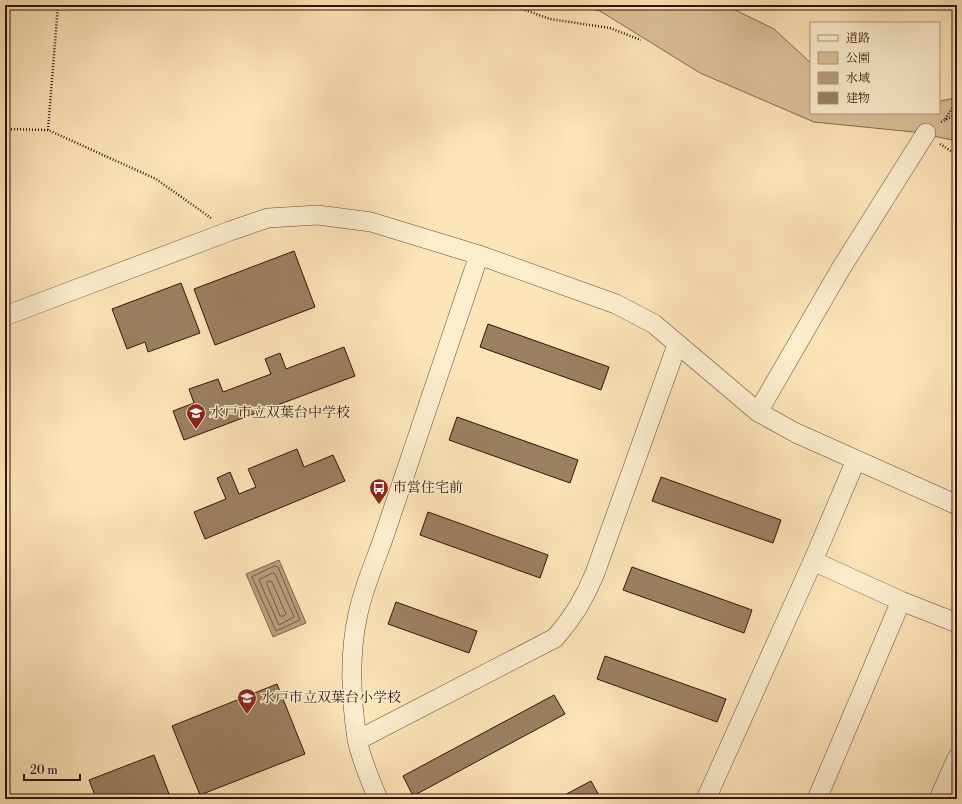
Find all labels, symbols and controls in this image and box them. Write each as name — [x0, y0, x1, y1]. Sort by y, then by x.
legend — [810, 22, 940, 114]
text: 道路 — [846, 31, 870, 46]
text: 公園 — [846, 51, 870, 66]
text: 水域 — [846, 71, 870, 86]
text: 建物 — [846, 91, 870, 106]
school or university icon: 水戸市立双葉台中学校 — [185, 402, 207, 430]
place label: 水戸市立双葉台中学校 — [210, 404, 350, 422]
bus stop icon: 市営住宅前 — [368, 477, 390, 505]
place label: 市営住宅前 — [393, 479, 463, 497]
school or university icon: 水戸市立双葉台小学校 — [236, 687, 258, 715]
place label: 水戸市立双葉台小学校 — [261, 689, 401, 707]
scale bar — [24, 756, 80, 782]
text: 20 m — [30, 763, 58, 778]

